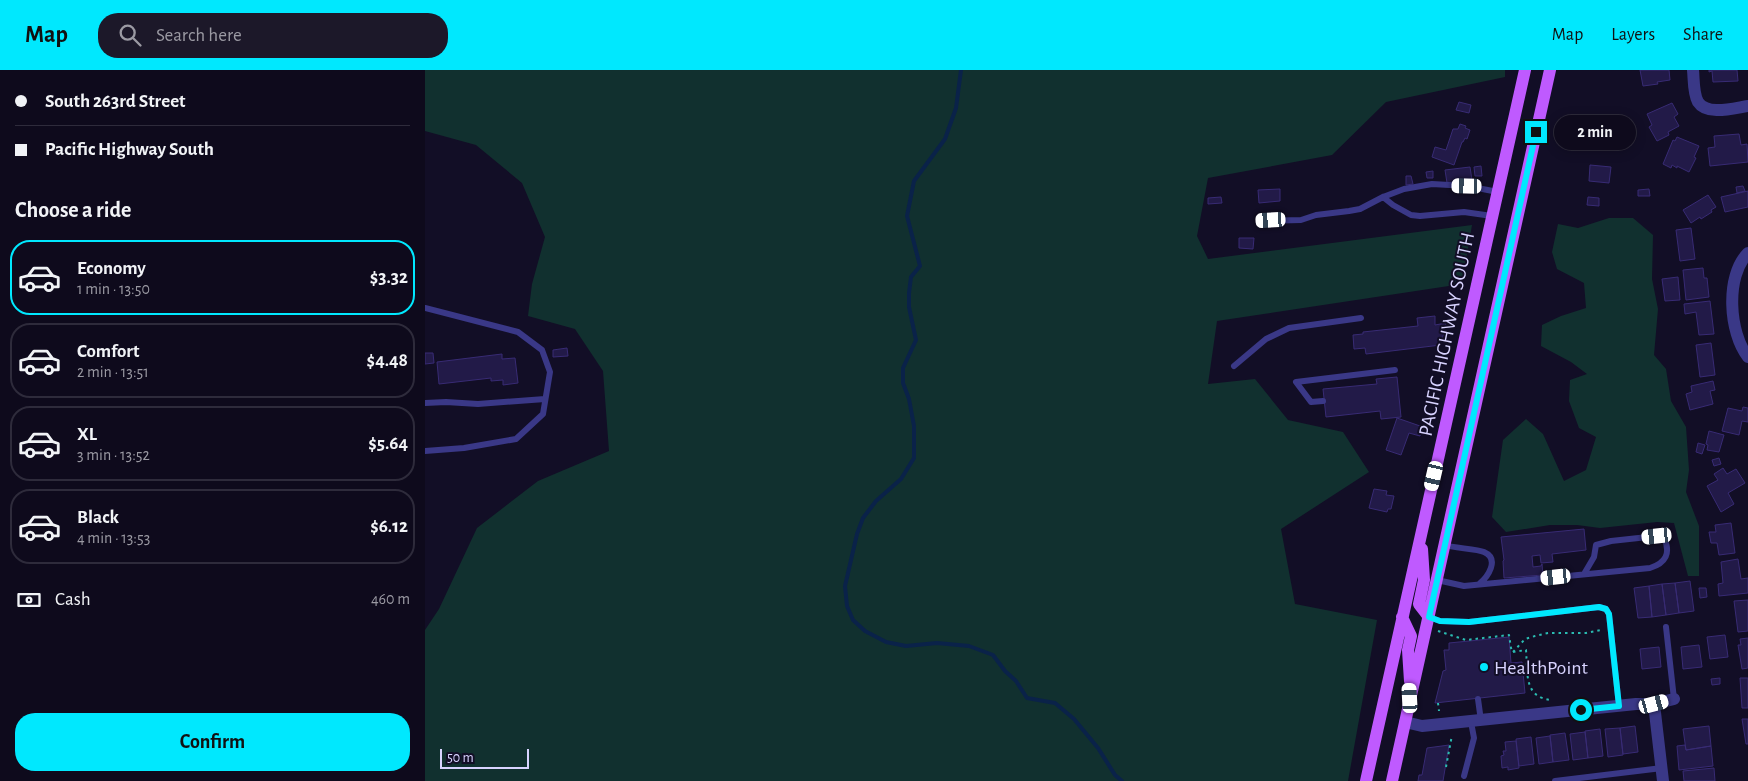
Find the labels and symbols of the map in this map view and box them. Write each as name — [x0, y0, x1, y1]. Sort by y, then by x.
callout: 2 min — [1553, 114, 1636, 150]
route end — [1525, 121, 1547, 143]
car — [1451, 178, 1482, 194]
car — [1255, 212, 1286, 228]
street label: PACIFIC HIGHWAY SOUTH — [1416, 230, 1478, 438]
car — [1423, 460, 1444, 492]
car — [1641, 527, 1672, 545]
car — [1540, 568, 1571, 586]
place label: HealthPoint — [1494, 658, 1589, 678]
marker: HealthPoint — [1478, 661, 1490, 673]
car — [1401, 683, 1418, 713]
car — [1637, 693, 1670, 715]
route start — [1570, 699, 1592, 721]
scale bar — [440, 746, 529, 769]

